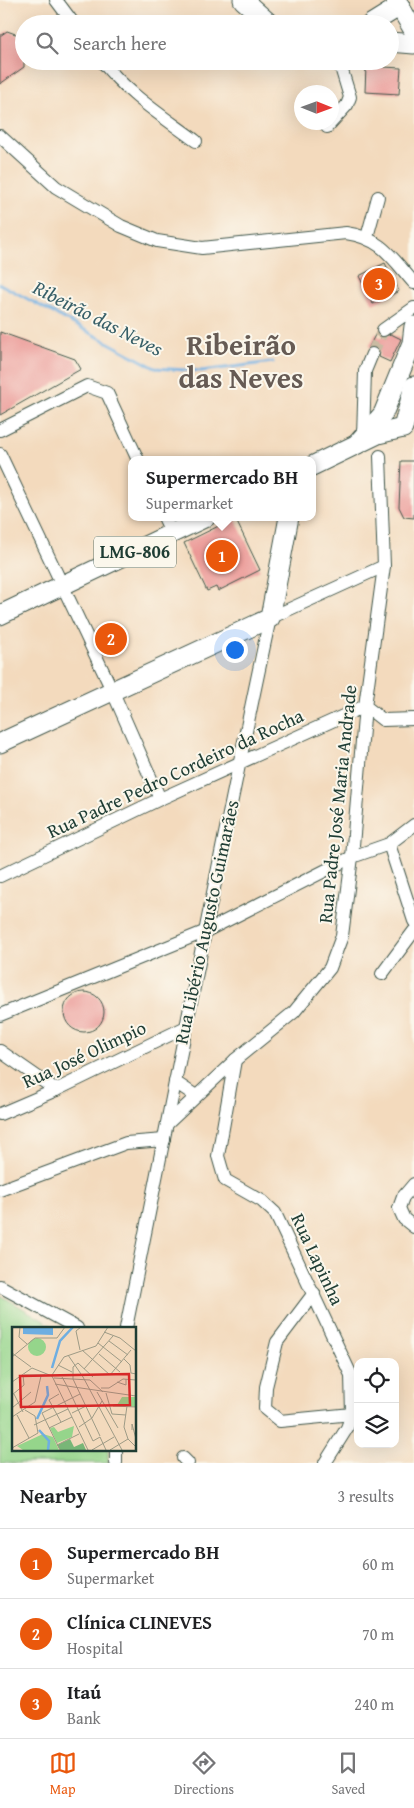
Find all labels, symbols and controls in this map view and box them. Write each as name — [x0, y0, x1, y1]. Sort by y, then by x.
search box — [15, 15, 399, 70]
icon: search — [33, 29, 61, 57]
text: Search here — [73, 29, 167, 57]
north arrow — [294, 85, 339, 130]
pin: 3 — [363, 265, 395, 303]
water label: Ribeirão das Neves — [27, 272, 169, 363]
district label: Ribeirão das Neves — [179, 323, 303, 399]
popup — [128, 456, 316, 521]
text: Supermercado BH — [146, 463, 298, 491]
text: Supermarket — [146, 491, 233, 515]
road number: LMG-806 — [94, 536, 176, 568]
pin: 1 — [206, 537, 238, 575]
pin: 2 — [95, 620, 127, 658]
your location — [222, 637, 248, 663]
street label: Rua Padre José Maria Andrade — [311, 683, 363, 925]
street label: Rua Padre Pedro Cordeiro da Rocha — [42, 701, 308, 845]
street label: Rua Libério Augusto Guimarães — [166, 797, 246, 1047]
street label: Rua José Olimpio — [17, 1013, 151, 1095]
street label: Rua Lapinha — [284, 1208, 352, 1310]
inset map — [12, 1327, 136, 1450]
map controls — [354, 1358, 399, 1448]
button: locate — [354, 1358, 399, 1403]
button: layers — [354, 1403, 399, 1448]
text: Nearby — [20, 1480, 87, 1511]
text: 3 results — [337, 1484, 394, 1508]
text: Supermercado BH — [67, 1538, 219, 1566]
text: 1 — [32, 1552, 40, 1576]
text: 60 m — [362, 1552, 394, 1576]
text: Supermarket — [67, 1566, 154, 1590]
text: Clínica CLINEVES — [67, 1608, 212, 1636]
text: 2 — [32, 1622, 40, 1646]
text: 70 m — [362, 1622, 394, 1646]
text: Hospital — [67, 1636, 123, 1660]
text: Itaú — [67, 1678, 101, 1706]
text: 3 — [32, 1692, 40, 1716]
text: 240 m — [354, 1692, 394, 1716]
text: Bank — [67, 1706, 101, 1730]
tab: Map — [49, 1749, 77, 1799]
tab: Directions — [174, 1749, 234, 1799]
tab: Saved — [331, 1749, 365, 1799]

